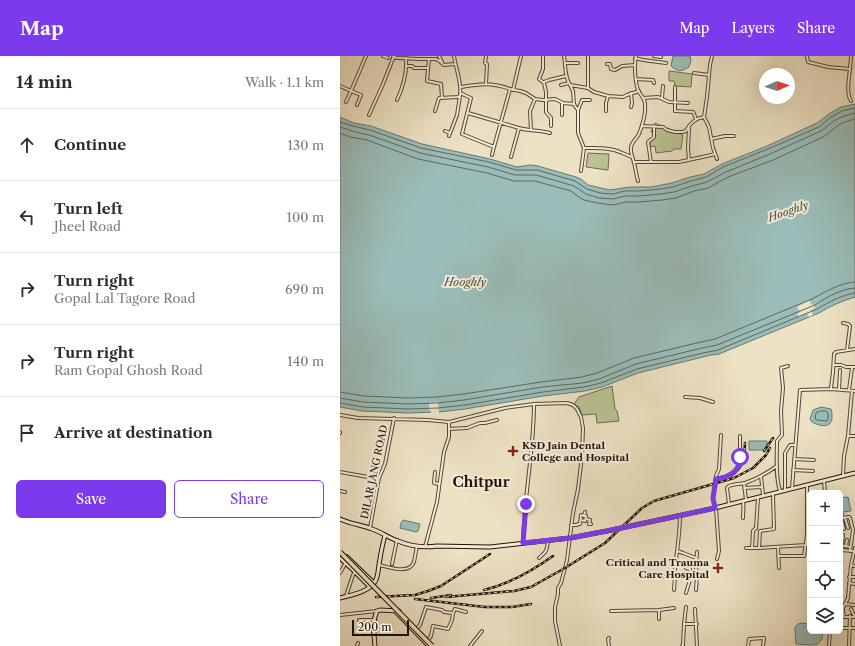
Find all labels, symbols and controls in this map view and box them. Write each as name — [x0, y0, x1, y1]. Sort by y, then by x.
text: Map — [20, 17, 64, 40]
text: Map — [679, 19, 709, 37]
text: Layers — [731, 19, 775, 37]
text: Share — [797, 19, 835, 37]
north arrow — [759, 68, 795, 104]
text: 14 min — [16, 72, 73, 92]
text: Walk · 1.1 km — [245, 74, 324, 90]
icon: ahead — [16, 134, 38, 156]
text: Continue — [54, 135, 126, 154]
text: 130 m — [288, 137, 324, 153]
water label: Hooghly — [765, 197, 811, 225]
text: Turn left — [54, 199, 123, 218]
icon: left — [16, 206, 38, 228]
text: 100 m — [286, 209, 324, 225]
text: Jheel Road — [54, 218, 121, 234]
text: Turn right — [54, 271, 134, 290]
water label: Hooghly — [443, 275, 487, 289]
icon: right — [16, 278, 38, 300]
text: 690 m — [285, 281, 324, 297]
text: Gopal Lal Tagore Road — [54, 290, 195, 306]
text: Turn right — [54, 343, 134, 362]
icon: right — [16, 350, 38, 372]
text: 140 m — [287, 353, 324, 369]
text: Ram Gopal Ghosh Road — [54, 362, 203, 378]
icon: arrive — [16, 422, 38, 444]
text: Arrive at destination — [54, 423, 213, 442]
street label: DILAR JANG ROAD — [358, 424, 390, 520]
place label: KSD Jain Dental College and Hospital — [522, 439, 629, 464]
marker: KSD Jain Dental College and Hospital — [507, 445, 519, 457]
route start — [731, 448, 749, 466]
district label: Chitpur — [453, 473, 510, 491]
button: Save — [16, 480, 166, 518]
button: Share — [174, 480, 324, 518]
map controls — [807, 490, 843, 634]
button: + — [807, 490, 843, 526]
route end — [517, 495, 535, 513]
button: − — [807, 526, 843, 562]
place label: Critical and Trauma Care Hospital — [606, 556, 709, 581]
marker: Critical and Trauma Care Hospital — [712, 562, 724, 574]
button: locate — [807, 562, 843, 598]
button: layers — [807, 598, 843, 634]
scale bar — [352, 618, 409, 637]
text: 200 m — [358, 620, 391, 634]

